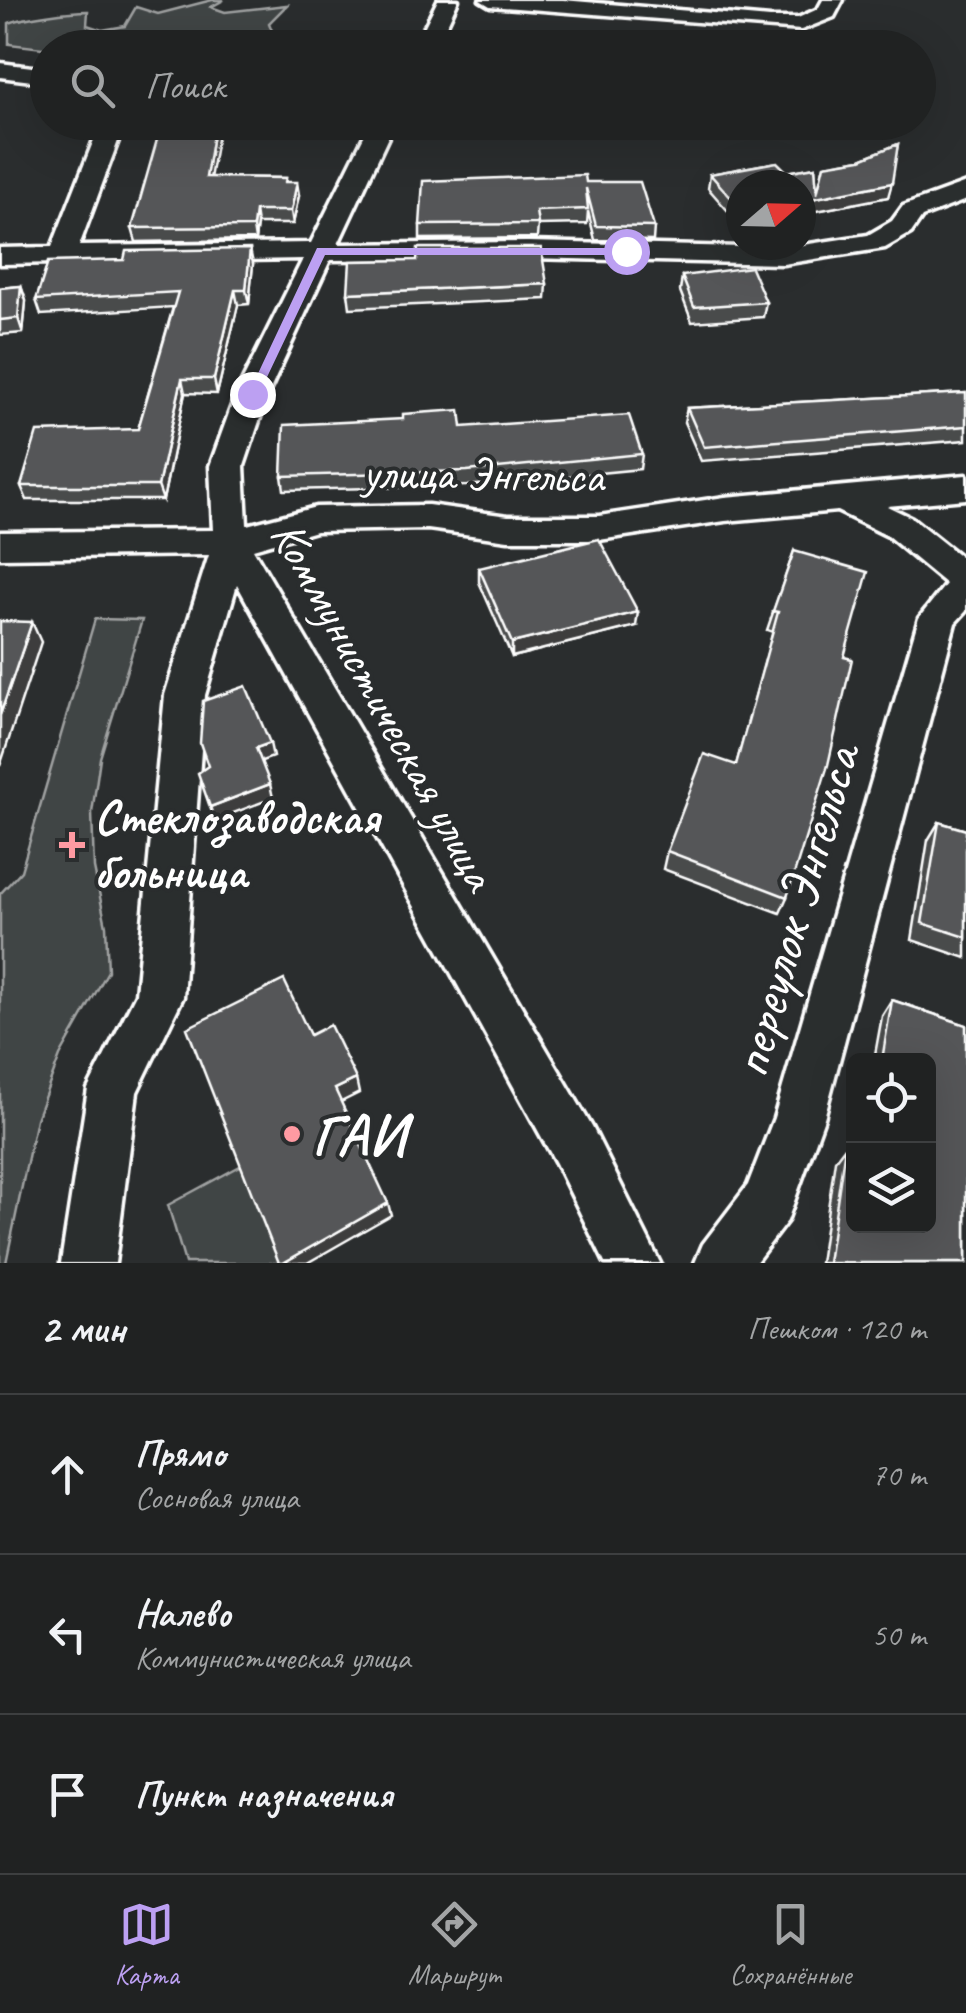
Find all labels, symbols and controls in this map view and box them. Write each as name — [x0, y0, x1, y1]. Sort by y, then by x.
search box — [30, 30, 936, 140]
icon: search — [65, 58, 120, 113]
text: Поиск — [145, 62, 225, 109]
north arrow — [726, 170, 816, 260]
route start — [604, 229, 650, 275]
route end — [230, 372, 276, 418]
street label: улица Энгельса — [359, 442, 607, 506]
street label: Коммунистическая улица — [258, 510, 512, 903]
street label: переулок Энгельса — [712, 732, 878, 1085]
place label: Стеклозаводская больница — [94, 787, 383, 902]
marker: Стеклозаводская больница — [59, 832, 85, 858]
map controls — [846, 1053, 936, 1233]
button: locate — [846, 1053, 936, 1143]
place label: ГАИ — [312, 1098, 415, 1171]
marker: ГАИ — [281, 1123, 303, 1145]
button: layers — [846, 1143, 936, 1233]
text: 2 мин — [40, 1302, 125, 1355]
text: Пешком · 120 m — [747, 1308, 926, 1349]
text: Прямо — [135, 1430, 225, 1477]
icon: ahead — [40, 1447, 95, 1502]
text: 70 m — [872, 1454, 926, 1495]
text: Сосновая улица — [135, 1477, 299, 1518]
text: Налево — [135, 1590, 231, 1637]
icon: left — [40, 1607, 95, 1662]
text: 50 m — [872, 1614, 926, 1655]
text: Коммунистическая улица — [135, 1637, 410, 1678]
icon: arrive — [40, 1767, 95, 1822]
text: Пункт назначения — [135, 1771, 392, 1818]
tab: Карта — [115, 1897, 179, 1992]
tab: Маршрут — [408, 1897, 500, 1992]
tab: Сохранённые — [730, 1897, 851, 1992]

